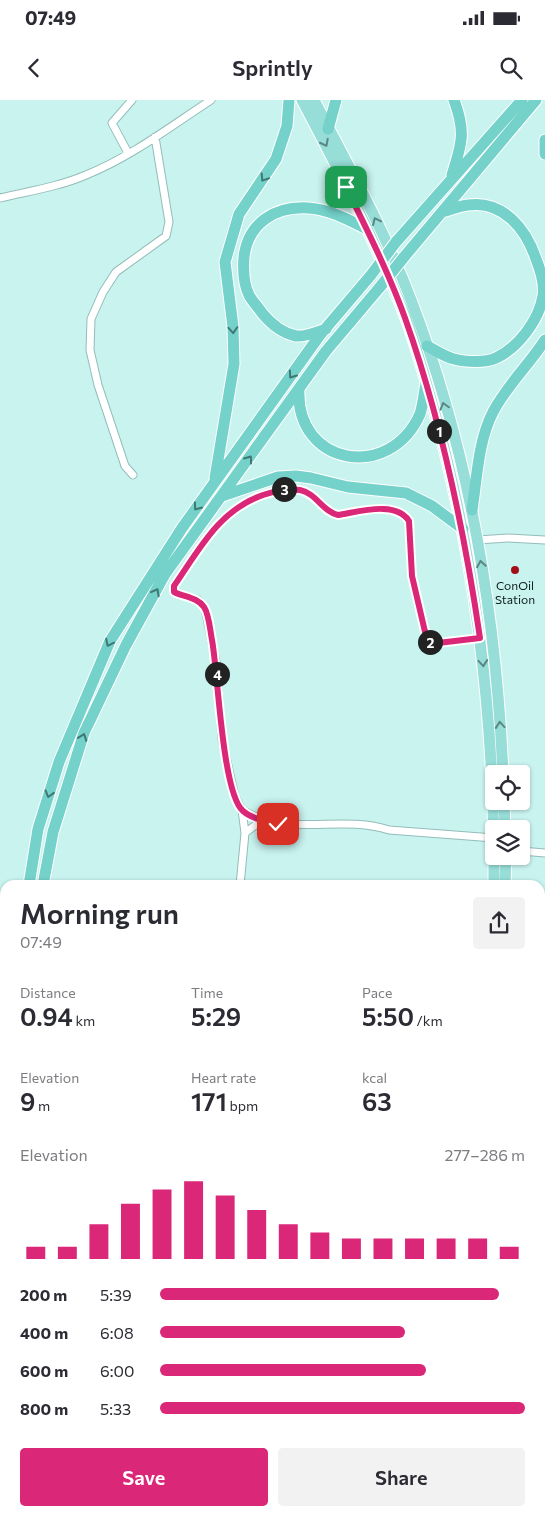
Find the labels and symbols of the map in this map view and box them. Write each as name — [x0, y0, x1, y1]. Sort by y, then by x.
one-way arrow — [319, 138, 329, 147]
pin — [325, 166, 367, 208]
one-way arrow — [260, 173, 270, 182]
one-way arrow — [371, 217, 382, 226]
one-way arrow — [227, 327, 238, 335]
one-way arrow — [289, 369, 298, 379]
one-way arrow — [440, 402, 450, 410]
pin: 1 — [426, 418, 452, 444]
one-way arrow — [243, 455, 252, 465]
pin: 3 — [272, 476, 296, 502]
one-way arrow — [194, 501, 203, 510]
one-way arrow — [477, 559, 487, 568]
marker: ConOil Station — [509, 564, 521, 576]
place label: ConOil Station — [495, 578, 535, 606]
one-way arrow — [149, 588, 159, 597]
pin: 2 — [418, 630, 442, 654]
one-way arrow — [105, 638, 115, 647]
one-way arrow — [477, 660, 488, 668]
pin: 4 — [204, 662, 230, 686]
one-way arrow — [495, 721, 506, 729]
one-way arrow — [77, 733, 87, 742]
one-way arrow — [45, 790, 55, 798]
pin — [257, 803, 299, 845]

